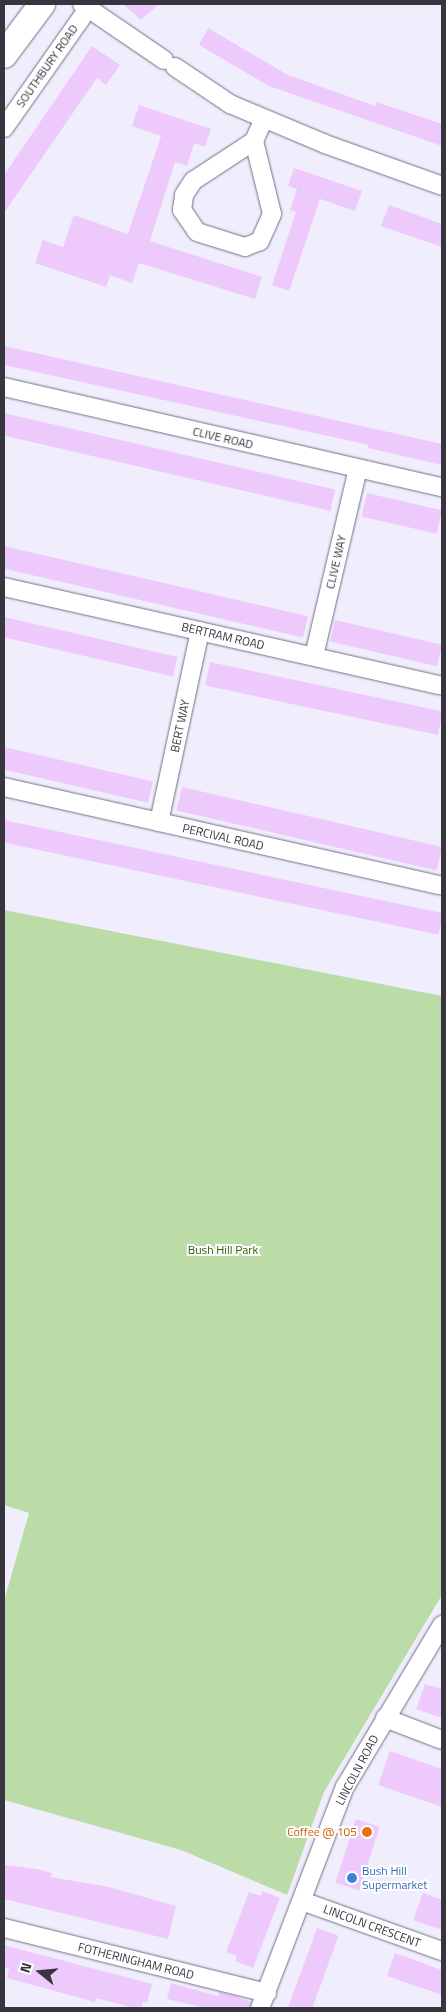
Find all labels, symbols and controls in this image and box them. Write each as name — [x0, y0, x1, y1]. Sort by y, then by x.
street label: SOUTHBURY ROAD — [13, 22, 81, 110]
street label: CLIVE ROAD — [191, 424, 255, 452]
street label: CLIVE WAY — [323, 534, 349, 590]
street label: BERTRAM ROAD — [180, 619, 266, 653]
street label: BERT WAY — [167, 698, 193, 754]
street label: PERCIVAL ROAD — [181, 821, 265, 853]
park label: Bush Hill Park — [188, 1243, 258, 1257]
street label: LINCOLN ROAD — [332, 1732, 382, 1808]
place label: Coffee @ 105 — [287, 1825, 357, 1839]
marker: Coffee @ 105 — [361, 1826, 373, 1838]
place label: Bush Hill Supermarket — [362, 1864, 427, 1892]
marker: Bush Hill Supermarket — [346, 1872, 358, 1884]
street label: LINCOLN CRESCENT — [322, 1902, 422, 1950]
street label: FOTHERINGHAM ROAD — [77, 1940, 195, 1982]
north arrow — [15, 1947, 65, 1997]
text: N — [14, 1960, 37, 1975]

